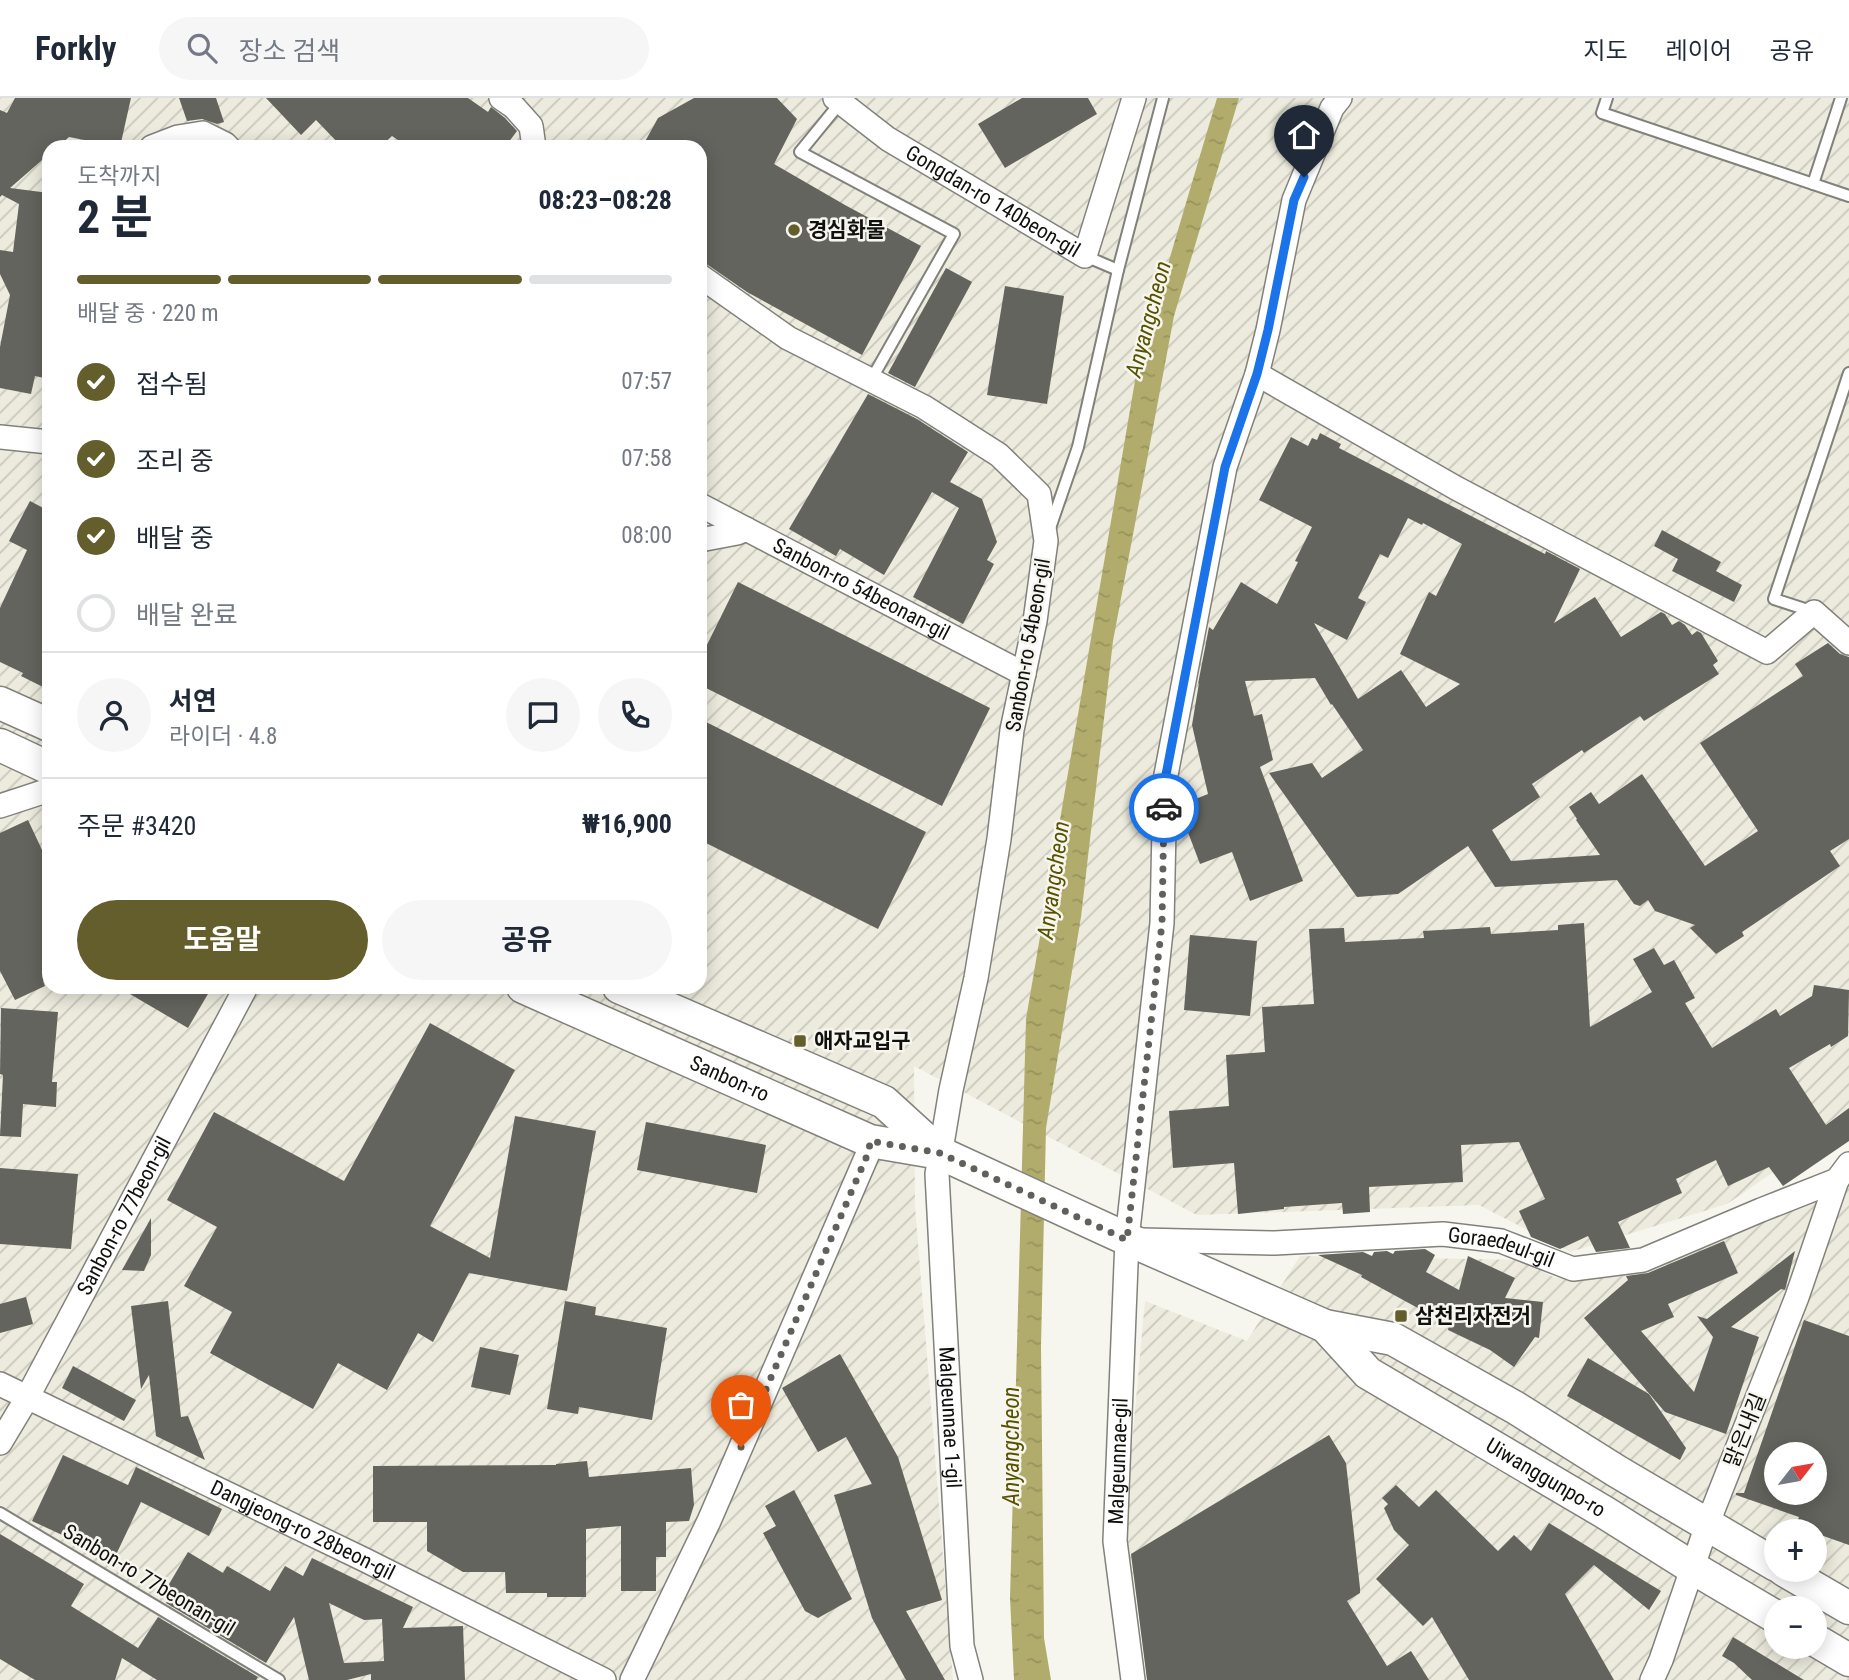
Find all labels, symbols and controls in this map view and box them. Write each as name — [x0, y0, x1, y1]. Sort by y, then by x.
search box — [159, 17, 649, 80]
text: Forkly — [35, 29, 117, 68]
icon: search — [183, 29, 221, 67]
text: 장소 검색 — [239, 36, 340, 66]
text: 지도 — [1583, 37, 1628, 65]
text: 레이어 — [1666, 37, 1732, 65]
text: 공유 — [1770, 37, 1814, 65]
pin — [1274, 105, 1334, 177]
icon: home — [1285, 116, 1323, 154]
street label: Gongdan-ro 140beon-gil — [902, 140, 1084, 262]
text: 도착까지 — [77, 163, 162, 190]
text: 08:23–08:28 — [538, 185, 672, 215]
text: 2 분 — [77, 190, 153, 244]
place label: 경심화물 — [808, 218, 885, 242]
marker: 경심화물 — [786, 222, 802, 238]
water label: Anyangcheon — [1120, 258, 1177, 381]
text: 배달 중 · 220 m — [77, 300, 219, 327]
icon: check — [77, 363, 115, 401]
text: 07:57 — [621, 368, 672, 395]
text: 접수됨 — [136, 369, 208, 399]
icon: check — [77, 440, 115, 478]
text: 07:58 — [621, 445, 672, 472]
text: 조리 중 — [136, 446, 214, 476]
icon: check — [77, 517, 115, 555]
text: 08:00 — [621, 522, 672, 549]
text: 배달 중 — [136, 523, 214, 553]
street label: Sanbon-ro 54beonan-gil — [769, 533, 954, 645]
street label: Sanbon-ro 54beon-gil — [1001, 556, 1055, 734]
text: 배달 완료 — [136, 600, 238, 630]
button: person — [77, 678, 151, 752]
button: chat — [506, 678, 580, 752]
button: phone — [598, 678, 672, 752]
text: 서연 — [169, 686, 217, 716]
text: 라이더 · 4.8 — [169, 723, 277, 750]
courier — [1129, 773, 1199, 843]
icon: car — [1145, 789, 1183, 827]
text: ₩16,900 — [582, 809, 672, 839]
text: 주문 #3420 — [77, 811, 196, 841]
water label: Anyangcheon — [1032, 819, 1075, 942]
button: 도움말 — [77, 900, 368, 980]
button: 공유 — [382, 900, 672, 980]
place label: 애자교입구 — [814, 1029, 911, 1053]
marker: 애자교입구 — [792, 1033, 808, 1049]
street label: Sanbon-ro — [686, 1051, 773, 1107]
street label: Sanbon-ro 77beon-gil — [72, 1132, 176, 1299]
street label: Goraedeul-gil — [1447, 1223, 1558, 1272]
place label: 삼천리자전거 — [1415, 1304, 1531, 1328]
marker: 삼천리자전거 — [1393, 1308, 1409, 1324]
street label: Malgeunnae 1-gil — [934, 1346, 966, 1489]
pin — [711, 1375, 771, 1447]
icon: bag — [722, 1386, 760, 1424]
water label: Anyangcheon — [998, 1387, 1025, 1506]
street label: 맑은내길 — [1719, 1390, 1771, 1470]
street label: Malgeunnae-gil — [1104, 1397, 1133, 1525]
street label: Uiwanggunpo-ro — [1482, 1433, 1610, 1522]
north arrow — [1764, 1442, 1827, 1505]
map controls — [1764, 1442, 1827, 1659]
street label: Dangjeong-ro 28beon-gil — [206, 1475, 399, 1585]
street label: Sanbon-ro 77beonan-gil — [59, 1519, 239, 1641]
button: + — [1764, 1519, 1827, 1582]
button: − — [1764, 1596, 1827, 1659]

